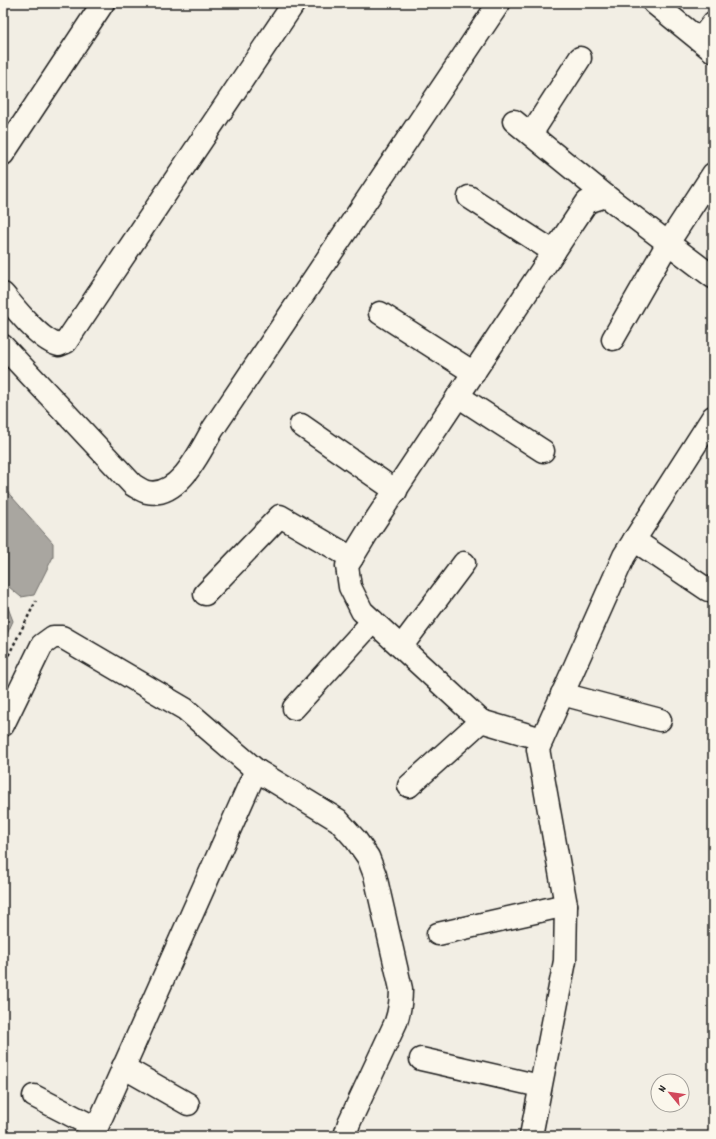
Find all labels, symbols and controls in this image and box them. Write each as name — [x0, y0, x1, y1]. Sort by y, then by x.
north arrow — [650, 1073, 690, 1113]
text: N — [655, 1082, 672, 1095]

